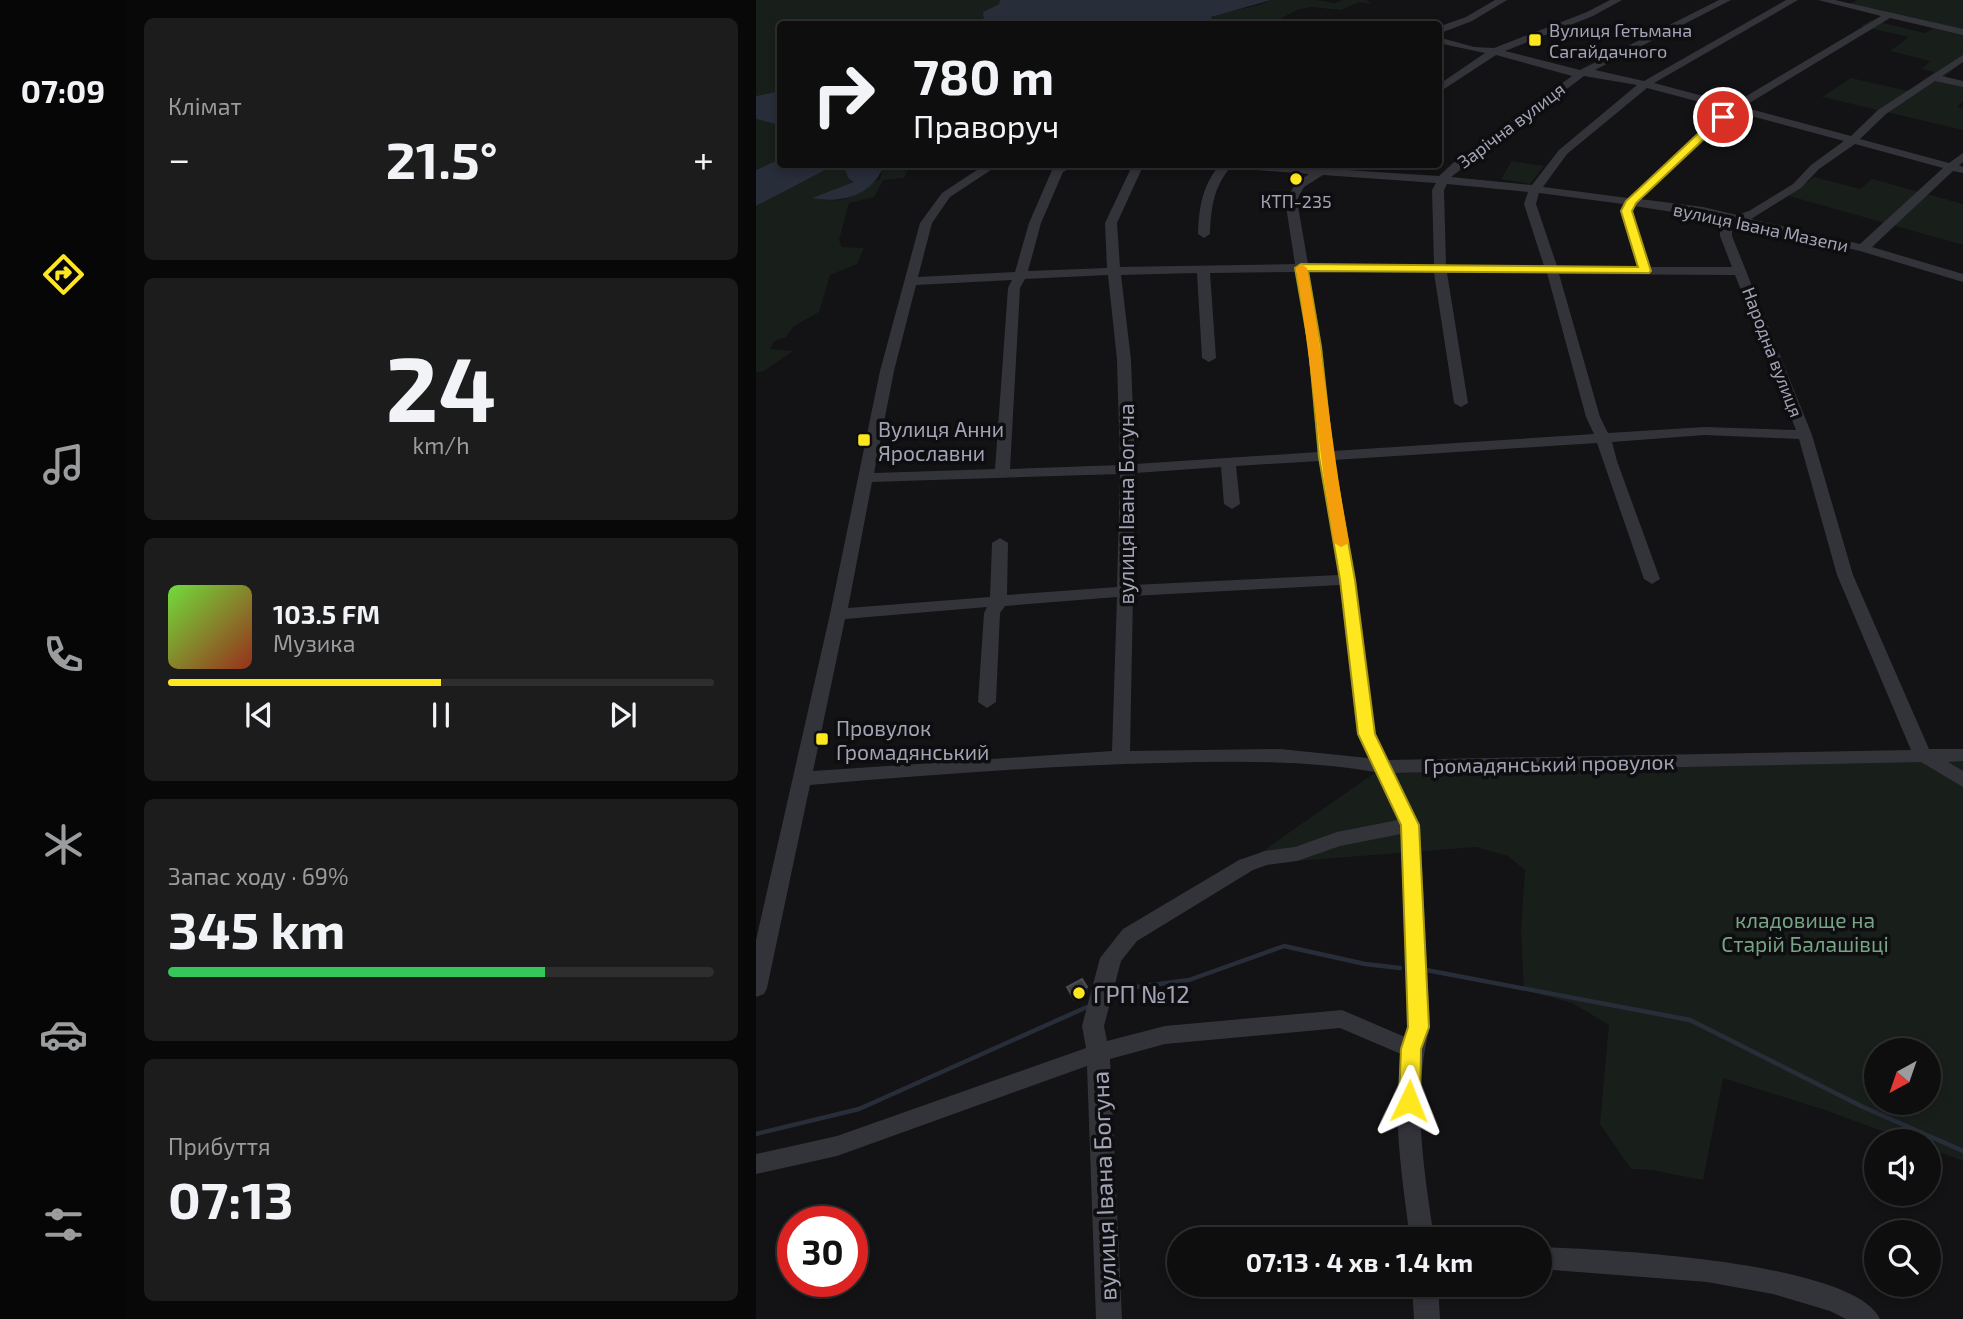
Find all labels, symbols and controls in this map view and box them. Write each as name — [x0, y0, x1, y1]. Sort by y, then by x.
place label: Вулиця Гетьмана Сагайдачного — [1549, 19, 1692, 62]
marker: Вулиця Гетьмана Сагайдачного — [1527, 32, 1543, 48]
text: 780 m — [913, 46, 1054, 105]
icon: right — [798, 49, 889, 140]
text: 07:09 — [21, 71, 105, 109]
street label: Зарічна вулиця — [1453, 77, 1569, 173]
pin — [1693, 87, 1753, 147]
text: Клімат — [168, 92, 242, 120]
icon: arrive — [1704, 98, 1742, 136]
text: Праворуч — [913, 106, 1059, 144]
text: 21.5° — [386, 127, 498, 189]
text: − — [168, 135, 190, 181]
text: + — [693, 135, 714, 181]
marker: КТП-235 — [1288, 171, 1304, 187]
place label: КТП-235 — [1260, 190, 1332, 212]
street label: вулиця Івана Мазепи — [1672, 198, 1850, 256]
icon: directions — [39, 250, 88, 299]
street label: Народна вулиця — [1738, 284, 1808, 420]
text: 24 — [386, 331, 496, 440]
street label: вулиця Івана Богуна — [1113, 403, 1139, 605]
place label: Вулиця Анни Ярославни — [878, 416, 1004, 465]
text: km/h — [412, 431, 470, 459]
marker: Вулиця Анни Ярославни — [856, 432, 872, 448]
icon: music — [39, 440, 88, 489]
text: 103.5 FM — [273, 598, 380, 629]
text: Музика — [273, 629, 355, 657]
icon: phone — [39, 630, 88, 679]
icon: previous — [240, 696, 278, 734]
icon: pause — [422, 696, 460, 734]
icon: next — [604, 696, 642, 734]
place label: Провулок Громадянський — [836, 715, 989, 764]
marker: Провулок Громадянський — [814, 731, 830, 747]
street label: Громадянський провулок — [1423, 748, 1675, 779]
icon: climate — [39, 820, 88, 869]
text: Запас ходу · 69% — [168, 862, 349, 890]
text: 345 km — [168, 897, 345, 959]
park label: кладовище на Старій Балашівці — [1721, 907, 1889, 956]
place label: ГРП №12 — [1093, 979, 1190, 1008]
marker: ГРП №12 — [1071, 985, 1087, 1001]
icon: car — [39, 1010, 88, 1059]
north arrow — [1864, 1038, 1941, 1115]
map controls — [1864, 1038, 1941, 1297]
position arrow — [1372, 1064, 1446, 1138]
street label: вулиця Івана Богуна — [1084, 1071, 1123, 1301]
button: sound — [1864, 1129, 1941, 1206]
text: Прибуття — [168, 1132, 271, 1160]
text: 07:13 — [168, 1167, 294, 1229]
icon: filters — [39, 1200, 88, 1249]
speed limit sign: 30 — [777, 1206, 868, 1297]
button: search — [1864, 1220, 1941, 1297]
text: 07:13 · 4 хв · 1.4 km — [1246, 1246, 1473, 1277]

